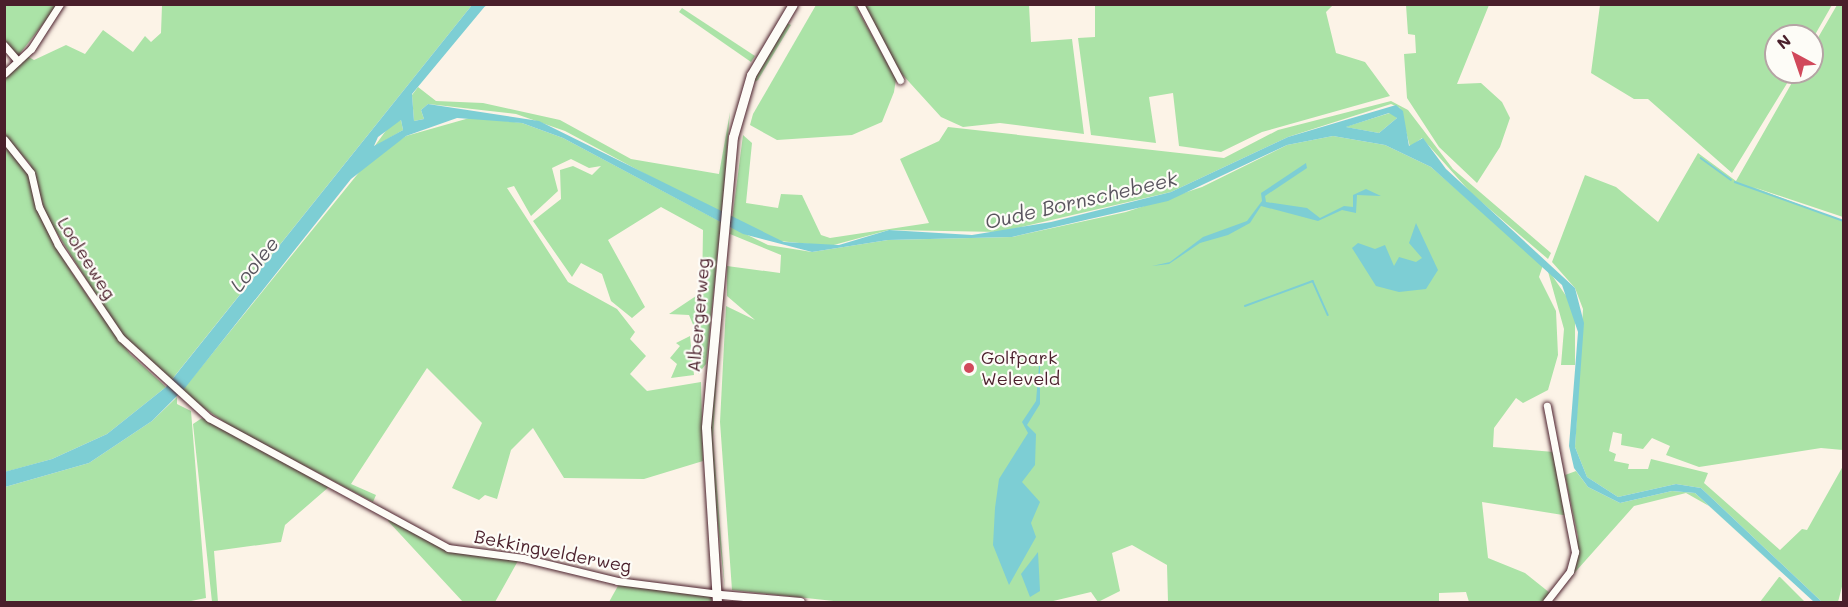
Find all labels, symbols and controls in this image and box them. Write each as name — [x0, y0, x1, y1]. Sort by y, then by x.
north arrow — [1764, 24, 1824, 84]
text: N — [1772, 29, 1795, 53]
water label: Oude Bornschebeek — [982, 166, 1180, 234]
street label: Looleeweg — [53, 213, 121, 303]
water label: Loolee — [225, 232, 283, 296]
street label: Albergerweg — [682, 257, 714, 373]
place label: Golfpark Weleveld — [981, 347, 1060, 389]
marker: Golfpark Weleveld — [962, 361, 976, 375]
street label: Bekkingvelderweg — [473, 525, 633, 577]

